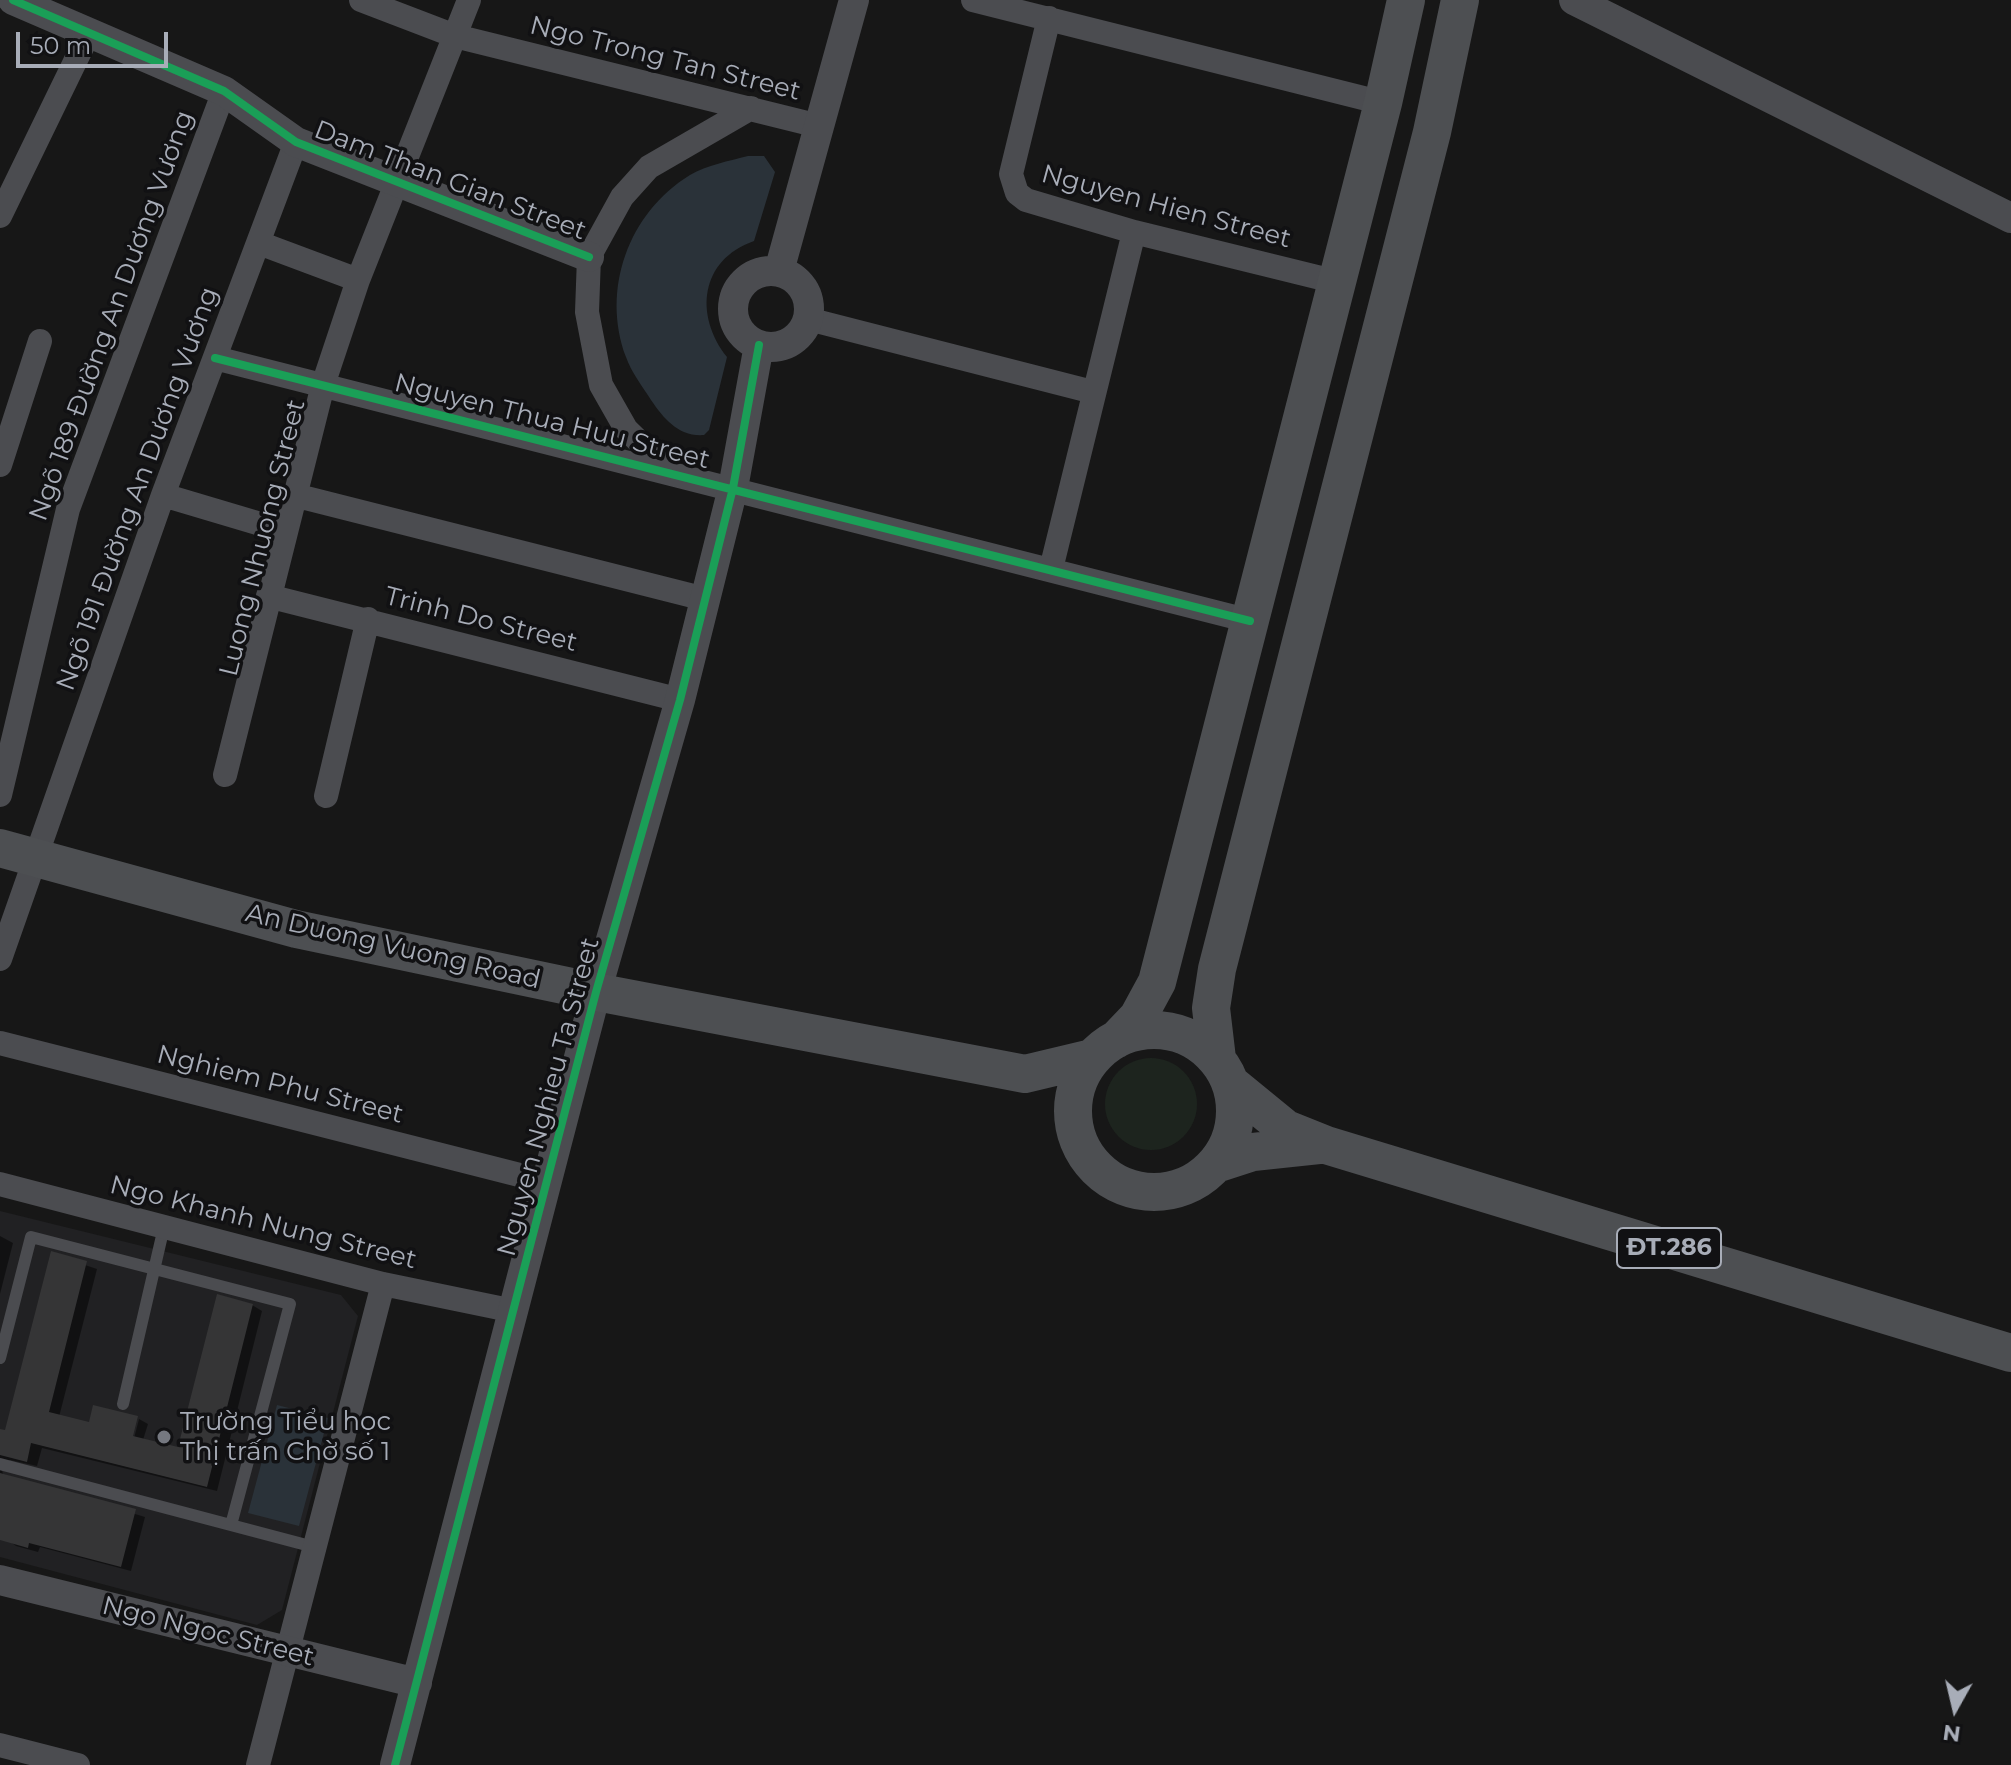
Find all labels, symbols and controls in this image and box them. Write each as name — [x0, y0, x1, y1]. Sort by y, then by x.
street label: Ngo Trong Tan Street — [526, 10, 804, 108]
scale bar — [20, 16, 172, 66]
text: 50 m — [30, 31, 91, 60]
street label: Ngõ 189 Đường An Dương Vương — [23, 107, 201, 525]
street label: Dam Than Gian Street — [310, 115, 590, 247]
street label: Nguyen Hien Street — [1038, 159, 1294, 255]
street label: Ngõ 191 Đường An Dương Vương — [50, 283, 226, 695]
street label: Nguyen Thua Huu Street — [391, 368, 713, 476]
street label: Luong Nhuong Street — [213, 396, 313, 680]
street label: Trinh Do Street — [382, 581, 580, 659]
street label: An Duong Vuong Road — [242, 898, 544, 996]
street label: Nguyen Nghieu Ta Street — [491, 934, 607, 1260]
street label: Nghiem Phu Street — [154, 1039, 406, 1131]
street label: Ngo Khanh Nung Street — [106, 1170, 420, 1276]
road number: ĐT.286 — [1617, 1228, 1721, 1268]
place label: Trường Tiểu học Thị trấn Chờ số 1 — [180, 1406, 391, 1468]
marker: Trường Tiểu học Thị trấn Chờ số 1 — [155, 1428, 173, 1446]
street label: Ngo Ngoc Street — [99, 1591, 317, 1673]
north arrow — [1915, 1669, 1995, 1749]
text: N — [1941, 1719, 1962, 1748]

